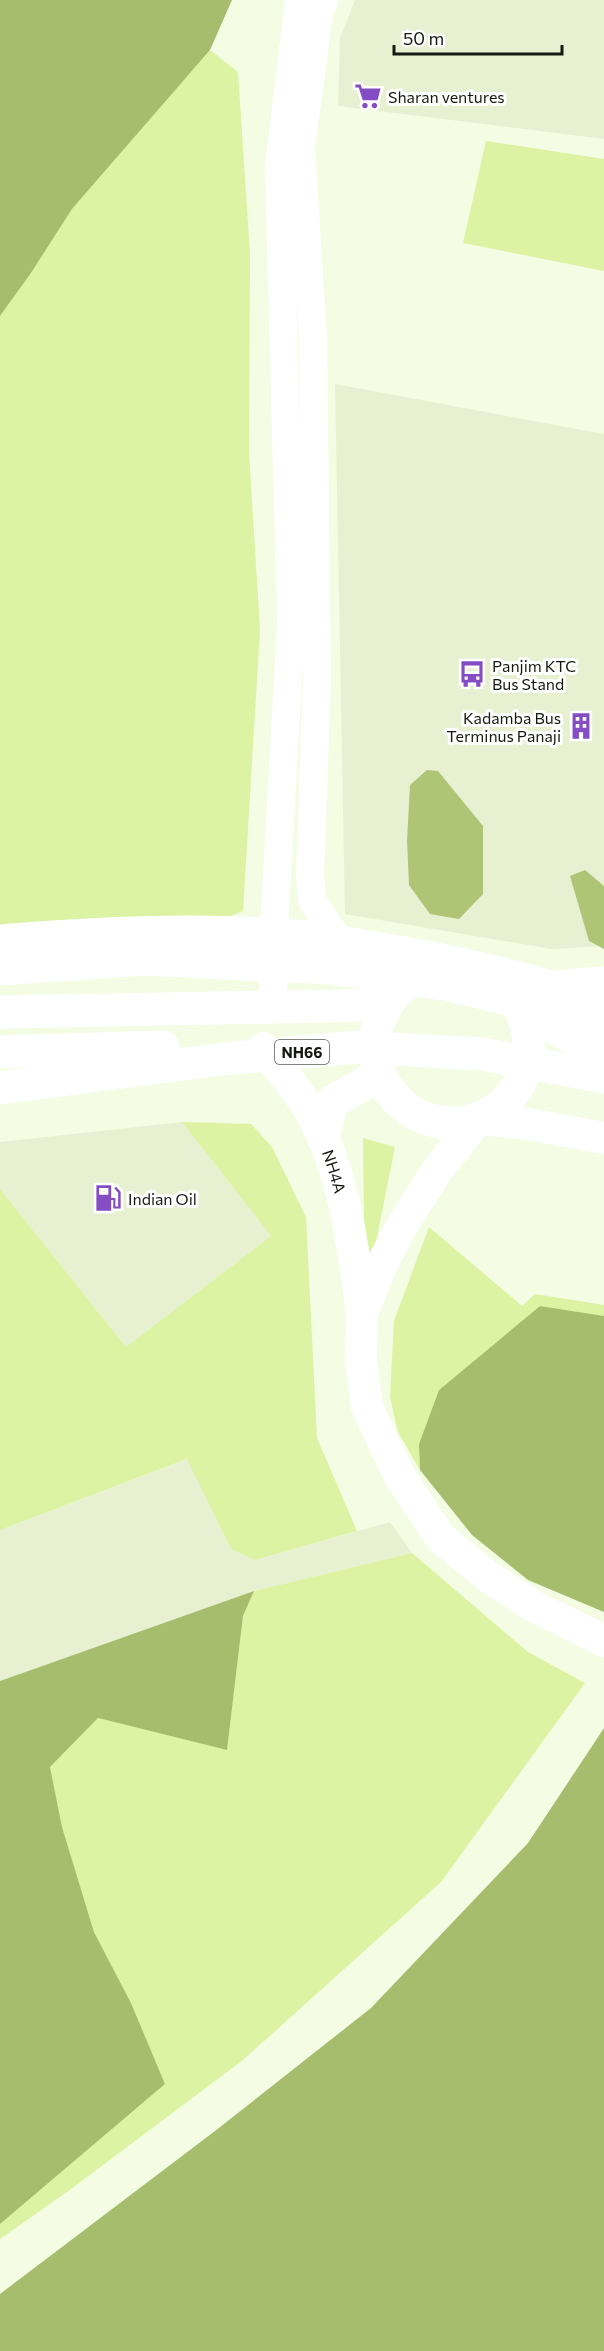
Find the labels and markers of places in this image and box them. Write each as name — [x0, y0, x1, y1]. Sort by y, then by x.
supermarket icon: Sharan ventures — [353, 81, 383, 111]
place label: Sharan ventures — [388, 87, 505, 106]
place label: Panjim KTC Bus Stand — [492, 656, 576, 693]
bus stop icon: Panjim KTC Bus Stand — [457, 659, 487, 689]
place label: Kadamba Bus Terminus Panaji — [446, 708, 561, 745]
building icon: Kadamba Bus Terminus Panaji — [566, 711, 596, 741]
fuel station icon: Indian Oil — [93, 1183, 123, 1213]
place label: Indian Oil — [128, 1189, 197, 1208]

